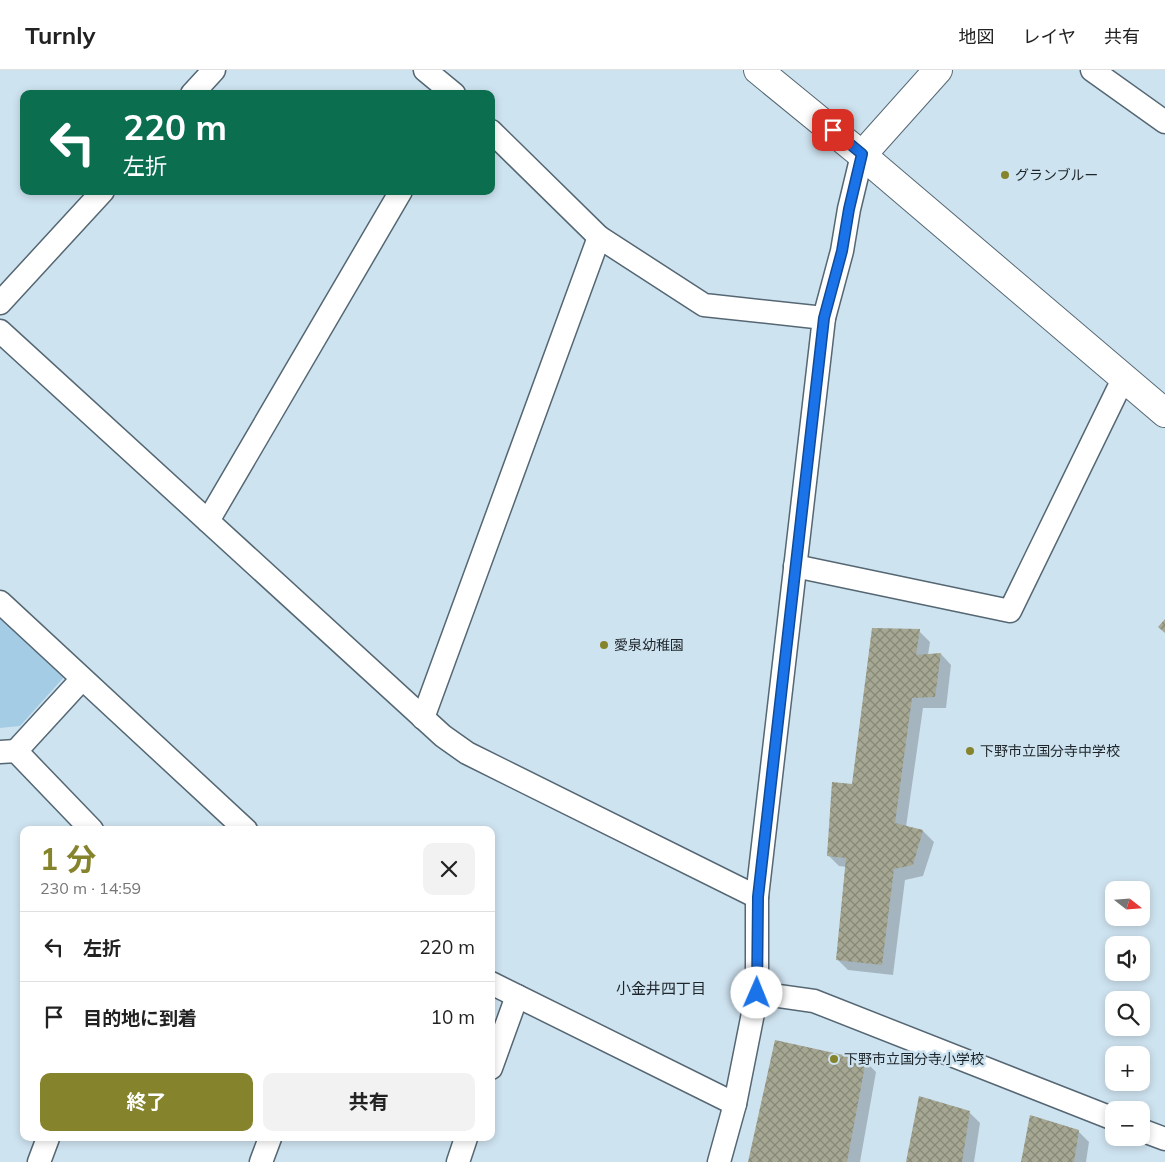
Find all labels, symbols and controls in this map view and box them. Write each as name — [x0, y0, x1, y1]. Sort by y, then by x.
text: Turnly — [25, 20, 96, 50]
text: 地図 — [959, 25, 995, 48]
text: レイヤ — [1023, 25, 1076, 48]
text: 共有 — [1104, 25, 1140, 48]
text: 220 m — [123, 105, 227, 149]
pin — [812, 109, 854, 151]
icon: left — [40, 110, 105, 175]
icon: arrive — [819, 116, 847, 144]
text: 左折 — [123, 152, 167, 180]
place label: グランブルー — [1015, 166, 1099, 184]
marker: グランブルー — [999, 169, 1011, 181]
place label: 愛泉幼稚園 — [614, 636, 684, 654]
marker: 愛泉幼稚園 — [598, 639, 610, 651]
place label: 下野市立国分寺中学校 — [980, 742, 1120, 760]
marker: 下野市立国分寺中学校 — [964, 745, 976, 757]
text: 1 分 — [40, 840, 96, 878]
button: close — [423, 843, 475, 895]
text: 230 m · 14:59 — [40, 878, 141, 898]
north arrow — [1105, 881, 1150, 926]
map controls — [1105, 881, 1150, 1146]
icon: left — [40, 933, 68, 961]
text: 220 m — [419, 935, 475, 959]
text: 左折 — [83, 936, 121, 960]
button: sound — [1105, 936, 1150, 981]
position arrow — [730, 966, 782, 1018]
district label: 小金井四丁目 — [616, 979, 706, 998]
button: search — [1105, 991, 1150, 1036]
icon: arrive — [40, 1003, 68, 1031]
text: 10 m — [431, 1005, 475, 1029]
text: 目的地に到着 — [83, 1006, 197, 1030]
button: + — [1105, 1046, 1150, 1091]
place label: 下野市立国分寺小学校 — [844, 1050, 984, 1068]
marker: 下野市立国分寺小学校 — [828, 1053, 840, 1065]
button: 終了 — [40, 1073, 253, 1131]
button: 共有 — [263, 1073, 475, 1131]
button: − — [1105, 1101, 1150, 1146]

